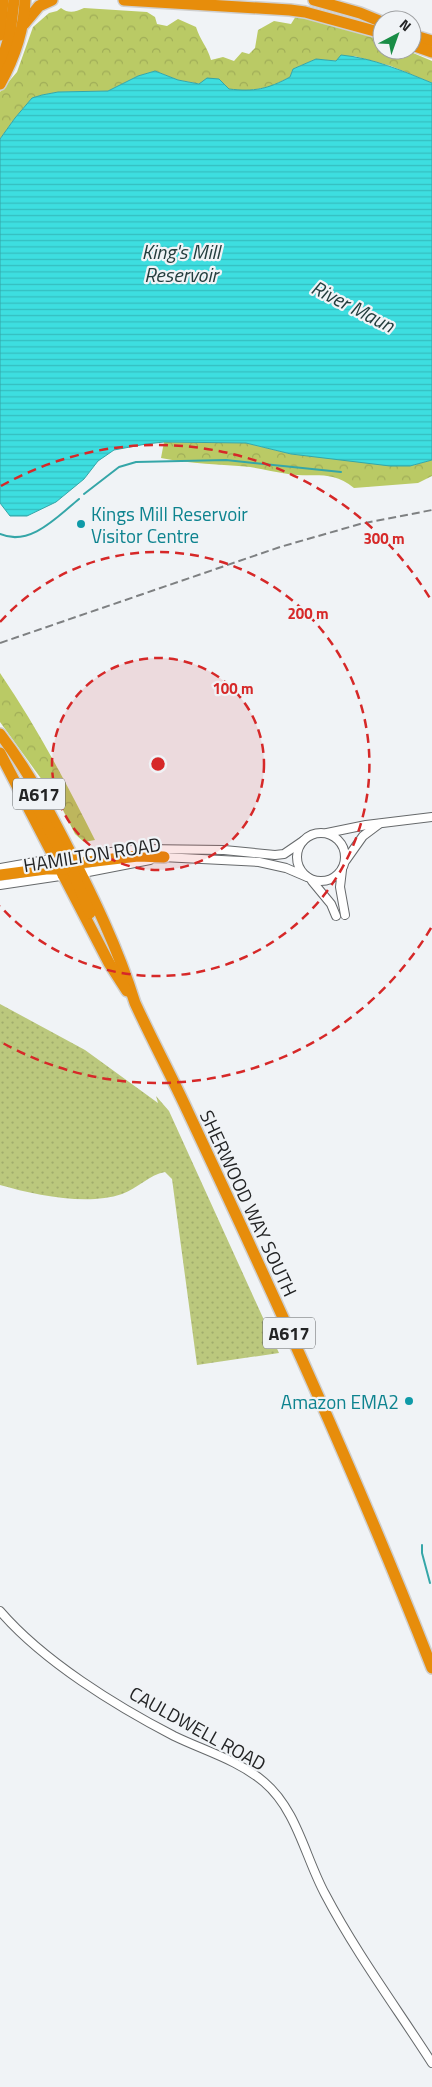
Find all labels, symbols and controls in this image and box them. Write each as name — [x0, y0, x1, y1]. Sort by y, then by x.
north arrow — [372, 10, 422, 60]
text: N — [395, 14, 416, 36]
water label: King's Mill Reservoir — [142, 236, 223, 290]
water label: River Maun — [306, 272, 401, 341]
place label: Kings Mill Reservoir Visitor Centre — [91, 499, 248, 550]
marker: Kings Mill Reservoir Visitor Centre — [75, 518, 87, 530]
text: 300 m — [363, 527, 405, 550]
text: 200 m — [287, 602, 329, 625]
text: 100 m — [212, 677, 254, 700]
centre of rings — [149, 755, 167, 773]
road number: A617 — [13, 779, 65, 810]
street label: HAMILTON ROAD — [21, 829, 163, 879]
street label: SHERWOOD WAY SOUTH — [193, 1105, 305, 1301]
road number: A617 — [263, 1318, 315, 1349]
place label: Amazon EMA2 — [281, 1387, 399, 1416]
marker: Amazon EMA2 — [403, 1395, 415, 1407]
street label: CAULDWELL ROAD — [124, 1678, 272, 1778]

